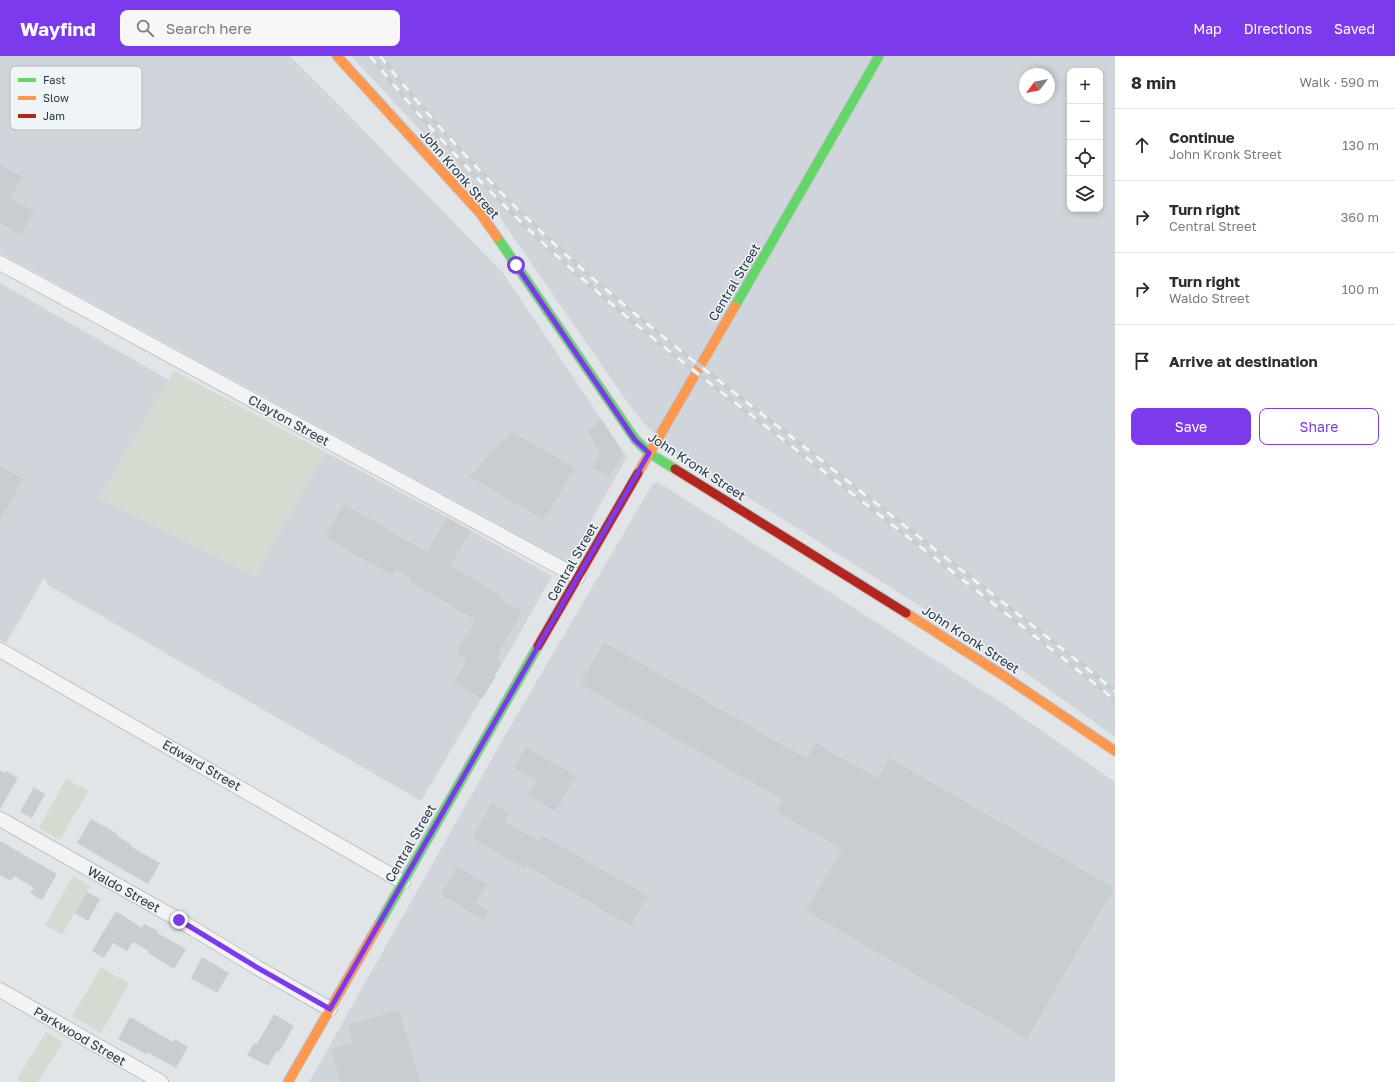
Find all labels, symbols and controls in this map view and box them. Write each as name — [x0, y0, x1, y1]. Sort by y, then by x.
search box — [120, 10, 400, 46]
text: Wayfind — [20, 17, 96, 40]
icon: search — [134, 17, 156, 39]
text: Search here — [166, 19, 252, 37]
text: Map — [1193, 20, 1222, 37]
text: Directions — [1244, 20, 1312, 37]
text: Saved — [1334, 20, 1375, 37]
legend — [10, 66, 142, 130]
north arrow — [1019, 68, 1055, 104]
map controls — [1067, 68, 1103, 212]
button: + — [1067, 68, 1103, 104]
text: 8 min — [1131, 72, 1176, 93]
text: Fast — [43, 73, 66, 86]
text: Walk · 590 m — [1300, 74, 1379, 90]
text: Slow — [43, 91, 69, 104]
button: − — [1067, 104, 1103, 140]
text: Jam — [43, 109, 65, 122]
street label: John Kronk Street — [417, 126, 503, 222]
text: Continue — [1169, 128, 1235, 146]
icon: ahead — [1131, 134, 1153, 156]
text: 130 m — [1342, 137, 1379, 153]
button: locate — [1067, 140, 1103, 176]
text: John Kronk Street — [1169, 146, 1282, 162]
button: layers — [1067, 176, 1103, 212]
text: Turn right — [1169, 200, 1240, 218]
icon: right — [1131, 206, 1153, 228]
text: 360 m — [1341, 209, 1379, 225]
text: Central Street — [1169, 218, 1257, 234]
street label: Central Street — [705, 240, 763, 324]
route start — [507, 256, 525, 274]
text: Turn right — [1169, 272, 1240, 290]
icon: right — [1131, 278, 1153, 300]
text: 100 m — [1342, 281, 1379, 297]
text: Waldo Street — [1169, 290, 1250, 306]
icon: arrive — [1131, 350, 1153, 372]
text: Arrive at destination — [1169, 352, 1318, 370]
street label: Clayton Street — [246, 391, 332, 449]
button: Save — [1131, 408, 1251, 445]
button: Share — [1259, 408, 1379, 445]
street label: John Kronk Street — [645, 429, 749, 503]
street label: Central Street — [543, 520, 601, 604]
street label: John Kronk Street — [919, 602, 1023, 676]
street label: Edward Street — [160, 736, 244, 794]
street label: Central Street — [381, 801, 439, 885]
street label: Waldo Street — [85, 862, 163, 916]
route end — [170, 911, 188, 929]
street label: Parkwood Street — [31, 1003, 129, 1069]

